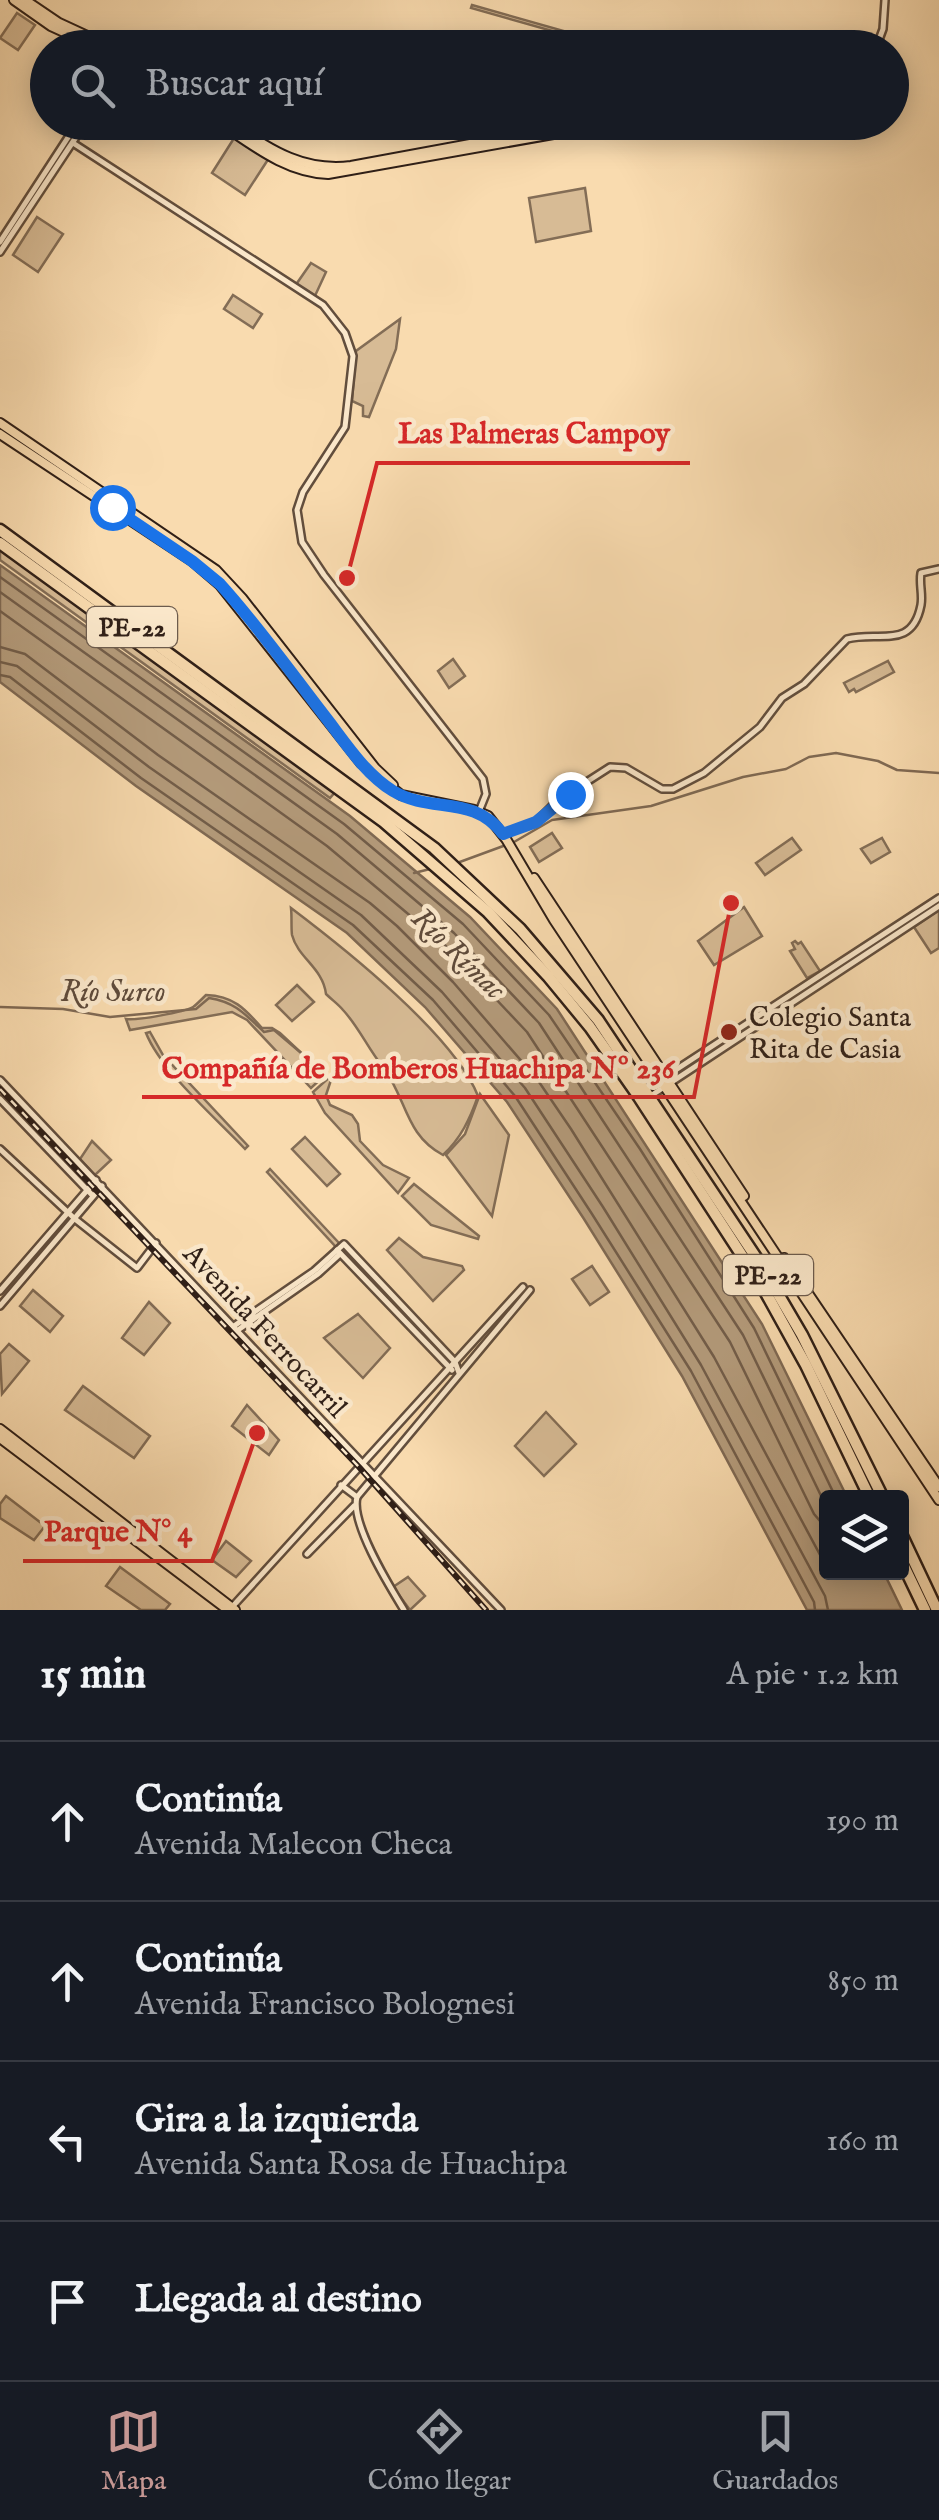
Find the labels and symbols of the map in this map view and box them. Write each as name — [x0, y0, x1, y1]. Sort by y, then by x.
callout: Las Palmeras Campoy — [377, 403, 690, 463]
text: Las Palmeras Campoy — [398, 416, 671, 454]
route start — [90, 485, 136, 531]
road number: PE-22 — [87, 607, 177, 647]
route end — [548, 772, 594, 818]
water label: Río Rímac — [402, 900, 513, 1009]
water label: Río Surco — [61, 974, 166, 1012]
place label: Colegio Santa Rita de Casia — [749, 1001, 912, 1068]
marker: Colegio Santa Rita de Casia — [718, 1021, 740, 1043]
callout: Compañía de Bomberos Huachipa Nº 236 — [142, 1037, 694, 1097]
text: Compañía de Bomberos Huachipa Nº 236 — [162, 1051, 676, 1089]
street label: Avenida Ferrocarril — [174, 1237, 354, 1426]
road number: PE-22 — [723, 1255, 813, 1295]
callout: Parque N° 4 — [23, 1501, 212, 1561]
text: Parque N° 4 — [44, 1514, 193, 1552]

